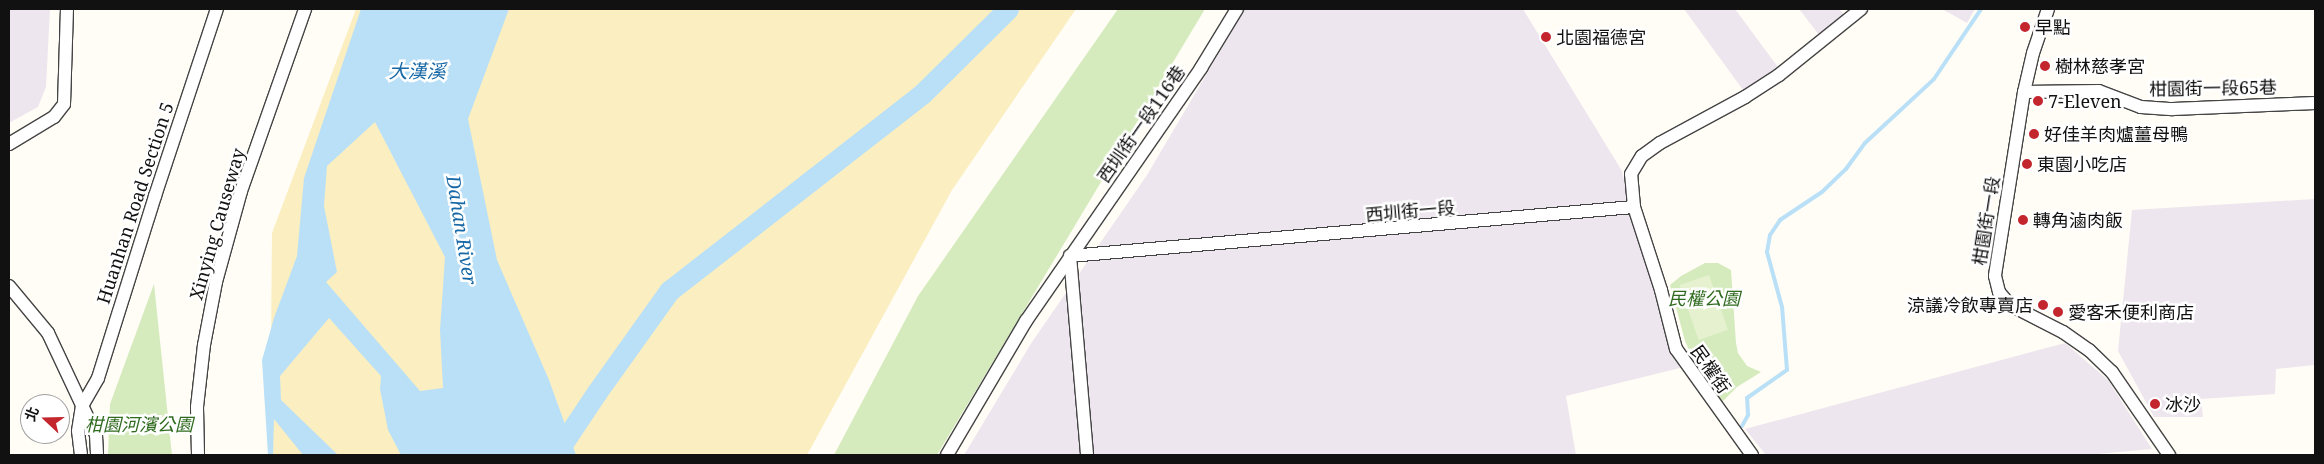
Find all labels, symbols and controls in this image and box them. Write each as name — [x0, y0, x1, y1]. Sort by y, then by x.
place label: 早點 — [2035, 16, 2071, 38]
marker: 早點 — [2019, 21, 2031, 33]
place label: 北園福德宮 — [1556, 26, 1646, 48]
marker: 北園福德宮 — [1540, 31, 1552, 43]
place label: 樹林慈孝宮 — [2055, 55, 2145, 77]
marker: 樹林慈孝宮 — [2039, 60, 2051, 72]
water label: 大漢溪 — [389, 61, 445, 83]
street label: 西圳街一段116巷 — [1093, 61, 1189, 187]
street label: 柑園街一段65巷 — [2149, 76, 2277, 100]
place label: 7-Eleven — [2048, 90, 2122, 112]
marker: 7-Eleven — [2032, 95, 2044, 107]
street label: Huanhan Road Section 5 — [92, 100, 178, 306]
place label: 好佳羊肉爐薑母鴨 — [2044, 123, 2188, 145]
marker: 好佳羊肉爐薑母鴨 — [2028, 128, 2040, 140]
street label: Xinying Causeway — [185, 146, 249, 302]
place label: 東園小吃店 — [2037, 153, 2127, 175]
marker: 東園小吃店 — [2021, 158, 2033, 170]
water label: Dahan River — [441, 174, 481, 286]
street label: 柑園街一段 — [1968, 175, 2004, 267]
street label: 西圳街一段 — [1364, 196, 1456, 226]
place label: 轉角滷肉飯 — [2033, 209, 2123, 231]
marker: 轉角滷肉飯 — [2017, 214, 2029, 226]
park label: 民權公園 — [1668, 287, 1740, 309]
place label: 涼議冷飲專賣店 — [1907, 294, 2033, 316]
marker: 涼議冷飲專賣店 — [2037, 299, 2049, 311]
place label: 愛客禾便利商店 — [2068, 301, 2194, 323]
marker: 愛客禾便利商店 — [2052, 306, 2064, 318]
street label: 民權街 — [1687, 341, 1735, 397]
place label: 冰沙 — [2165, 393, 2201, 415]
north arrow — [20, 394, 70, 444]
marker: 冰沙 — [2149, 398, 2161, 410]
text: 北 — [20, 404, 43, 424]
park label: 柑園河濱公園 — [85, 413, 193, 435]

